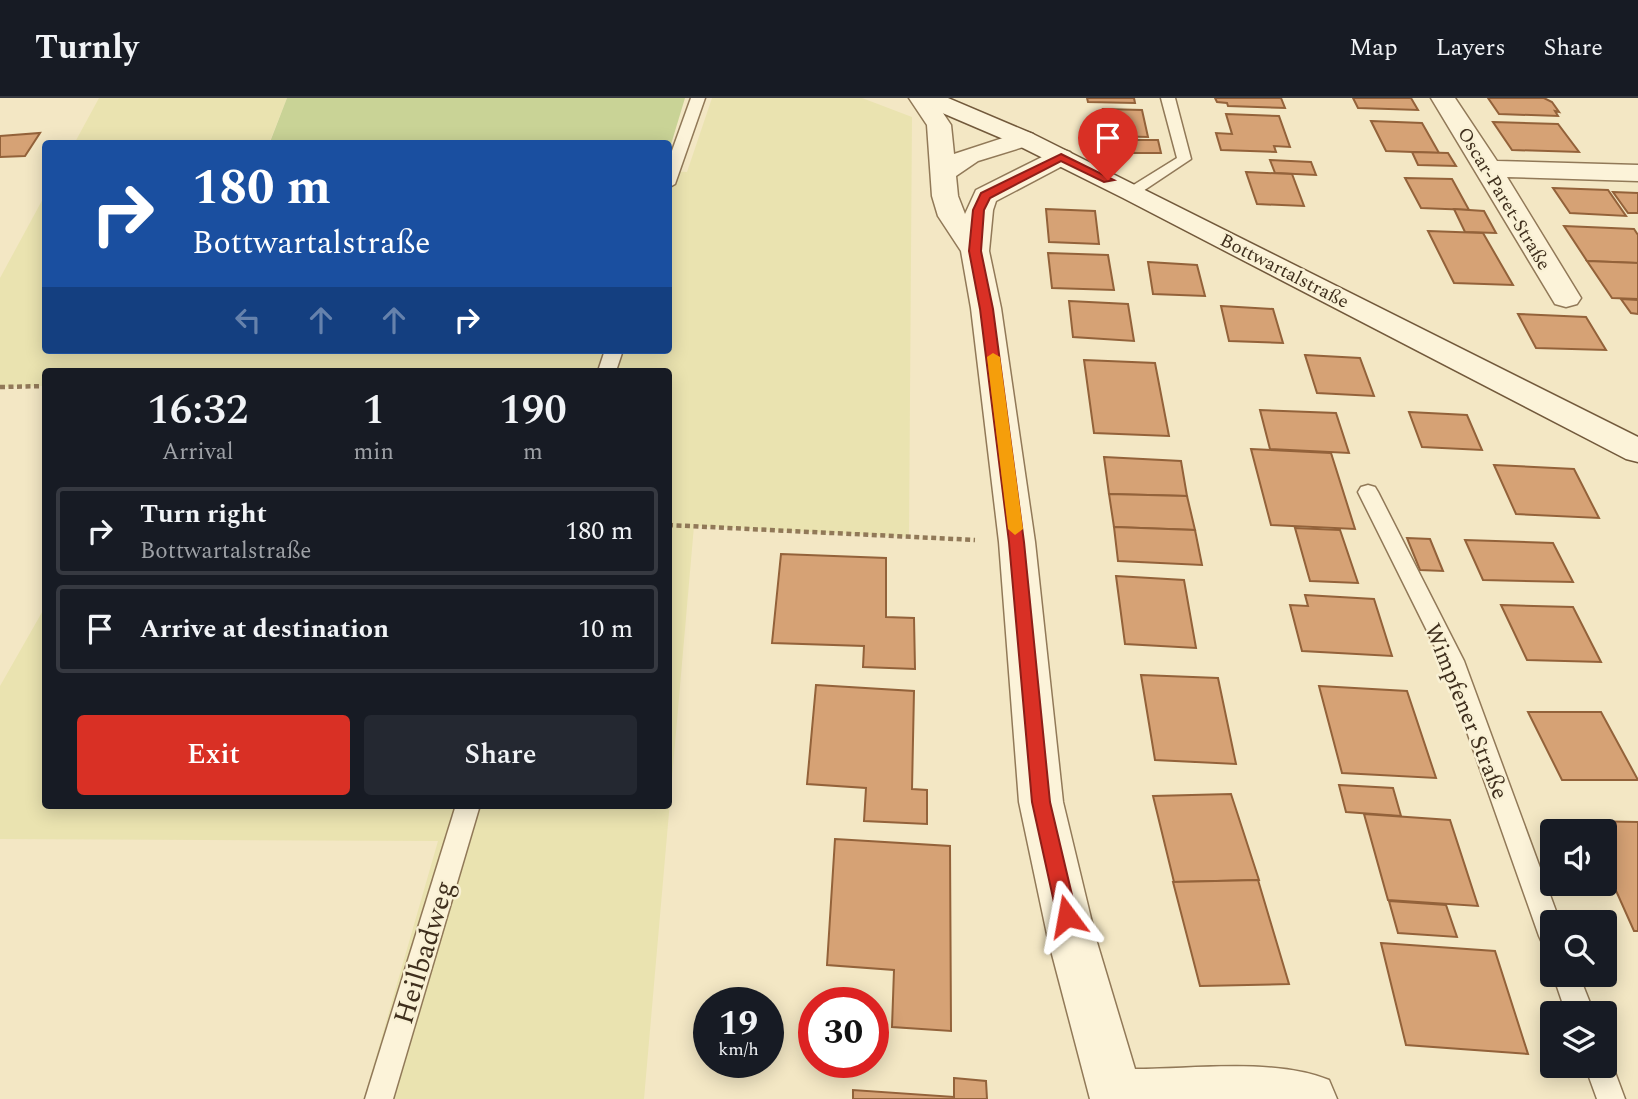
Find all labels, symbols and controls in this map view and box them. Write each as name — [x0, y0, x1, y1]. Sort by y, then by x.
text: Turnly — [35, 23, 138, 73]
text: Map — [1349, 30, 1398, 66]
text: Layers — [1436, 30, 1506, 66]
text: Share — [1544, 30, 1603, 66]
pin — [1078, 108, 1138, 180]
icon: arrive — [1089, 119, 1127, 157]
street label: Oscar-Paret-Straße — [1449, 122, 1558, 276]
text: 180 m — [192, 151, 331, 226]
icon: right — [77, 168, 168, 259]
text: Bottwartalstraße — [192, 219, 431, 268]
street label: Bottwartalstraße — [1215, 226, 1354, 316]
icon: left — [229, 301, 267, 339]
icon: ahead — [302, 301, 340, 339]
icon: ahead — [375, 301, 413, 339]
icon: right — [448, 301, 486, 339]
text: 16:32 — [147, 379, 248, 442]
text: 1 — [362, 379, 385, 442]
text: 190 — [499, 379, 567, 442]
text: Arrival — [162, 435, 234, 470]
text: min — [354, 435, 394, 470]
text: m — [523, 435, 543, 470]
text: Turn right — [140, 494, 267, 534]
text: 180 m — [565, 511, 633, 551]
icon: right — [81, 512, 119, 550]
text: Bottwartalstraße — [140, 534, 312, 569]
text: Arrive at destination — [140, 609, 389, 649]
text: 10 m — [578, 609, 633, 649]
icon: arrive — [81, 610, 119, 648]
street label: Wimpfener Straße — [1414, 618, 1517, 805]
button: Exit — [77, 715, 350, 795]
button: Share — [364, 715, 637, 795]
map controls — [1540, 819, 1617, 1078]
button: sound — [1540, 819, 1617, 896]
street label: Heilbadweg — [382, 875, 467, 1030]
position arrow — [1030, 879, 1104, 953]
button: search — [1540, 910, 1617, 987]
speed limit sign: 30 — [798, 987, 889, 1078]
text: 19 — [719, 997, 758, 1050]
button: layers — [1540, 1001, 1617, 1078]
text: km/h — [718, 1036, 759, 1063]

